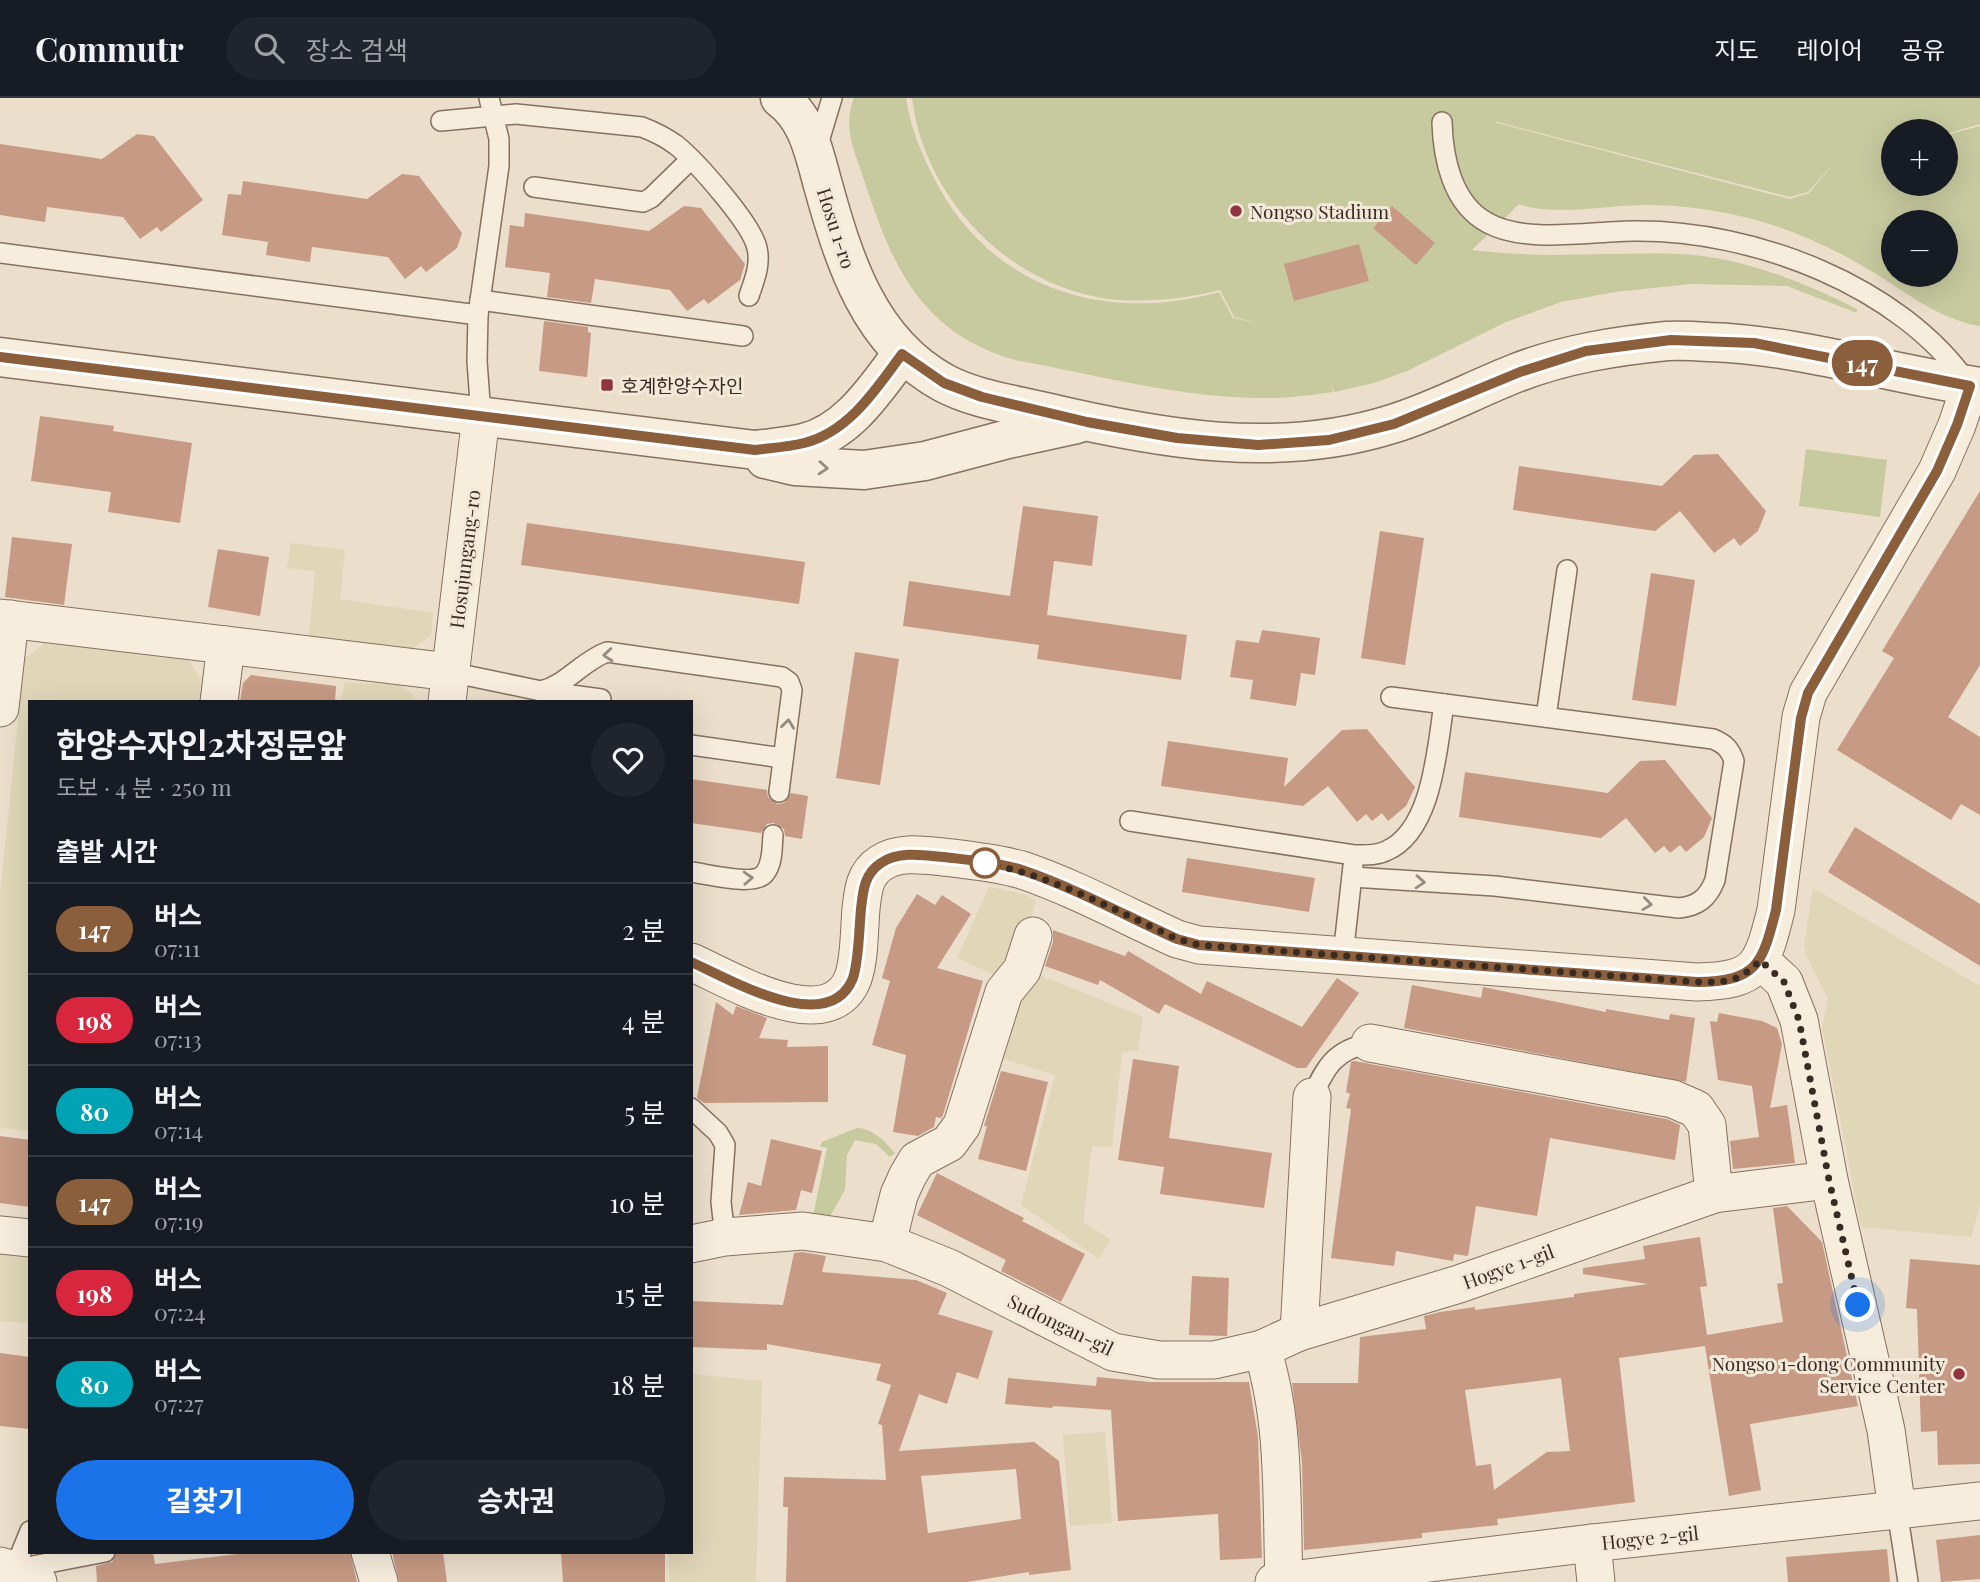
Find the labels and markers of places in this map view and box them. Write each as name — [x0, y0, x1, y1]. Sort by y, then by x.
place label: Nongso Stadium — [1250, 198, 1389, 224]
marker: Nongso Stadium — [1228, 203, 1244, 219]
place label: 호계한양수자인 — [621, 372, 743, 398]
marker: 호계한양수자인 — [599, 377, 615, 393]
unlabelled marker — [970, 848, 1000, 878]
place label: Nongso 1-dong Community Service Center — [1712, 1350, 1946, 1398]
marker: Nongso 1-dong Community Service Center — [1951, 1366, 1967, 1382]

